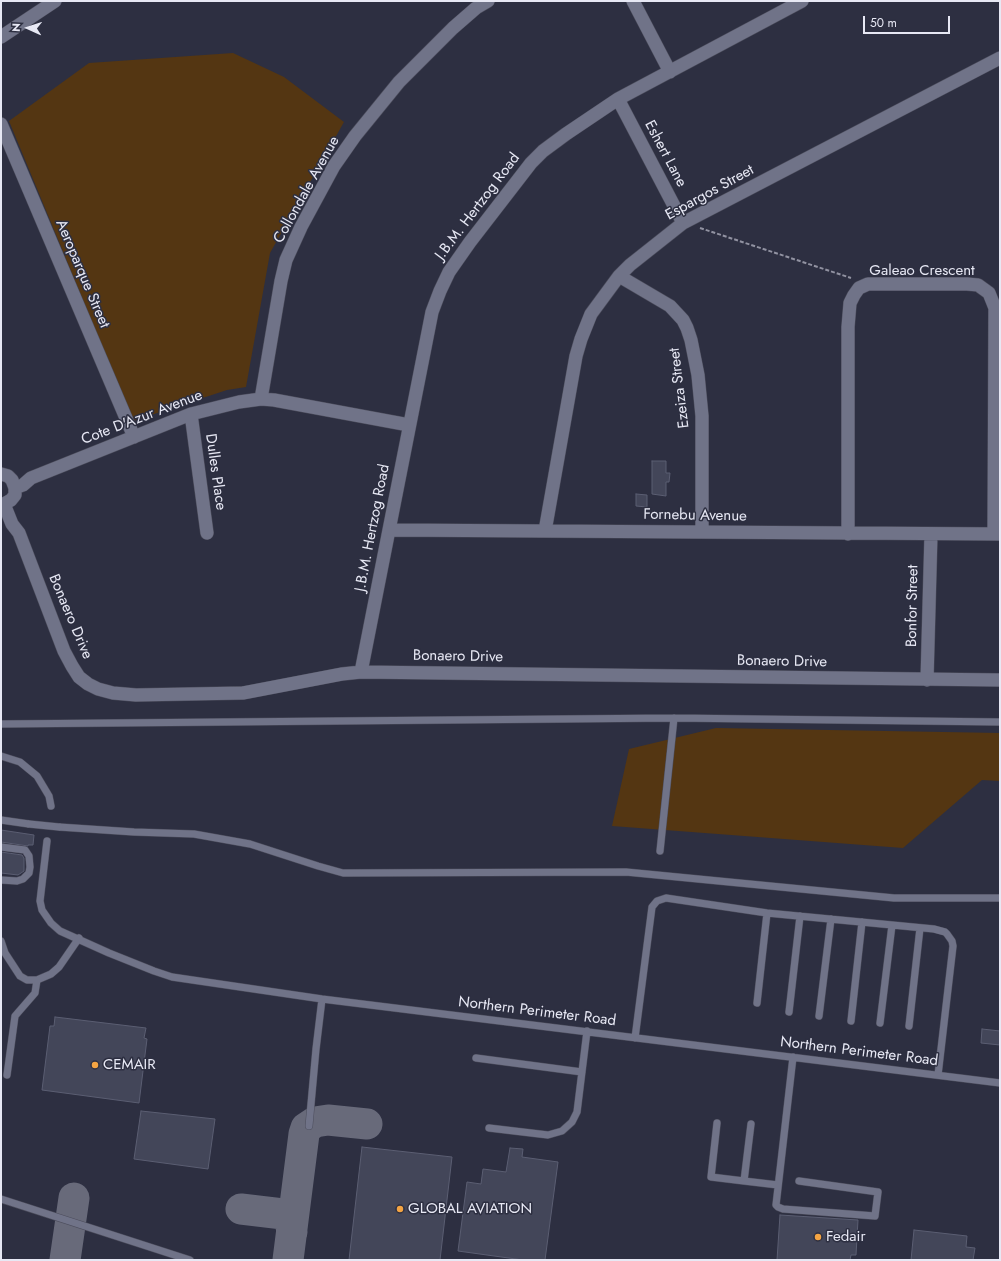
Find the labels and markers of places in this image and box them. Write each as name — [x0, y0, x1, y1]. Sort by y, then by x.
place label: CEMAIR — [103, 1056, 156, 1074]
marker: CEMAIR — [90, 1060, 100, 1070]
place label: GLOBAL AVIATION — [408, 1200, 532, 1218]
marker: GLOBAL AVIATION — [395, 1204, 405, 1214]
place label: Fedair — [826, 1228, 866, 1246]
marker: Fedair — [813, 1232, 823, 1242]

